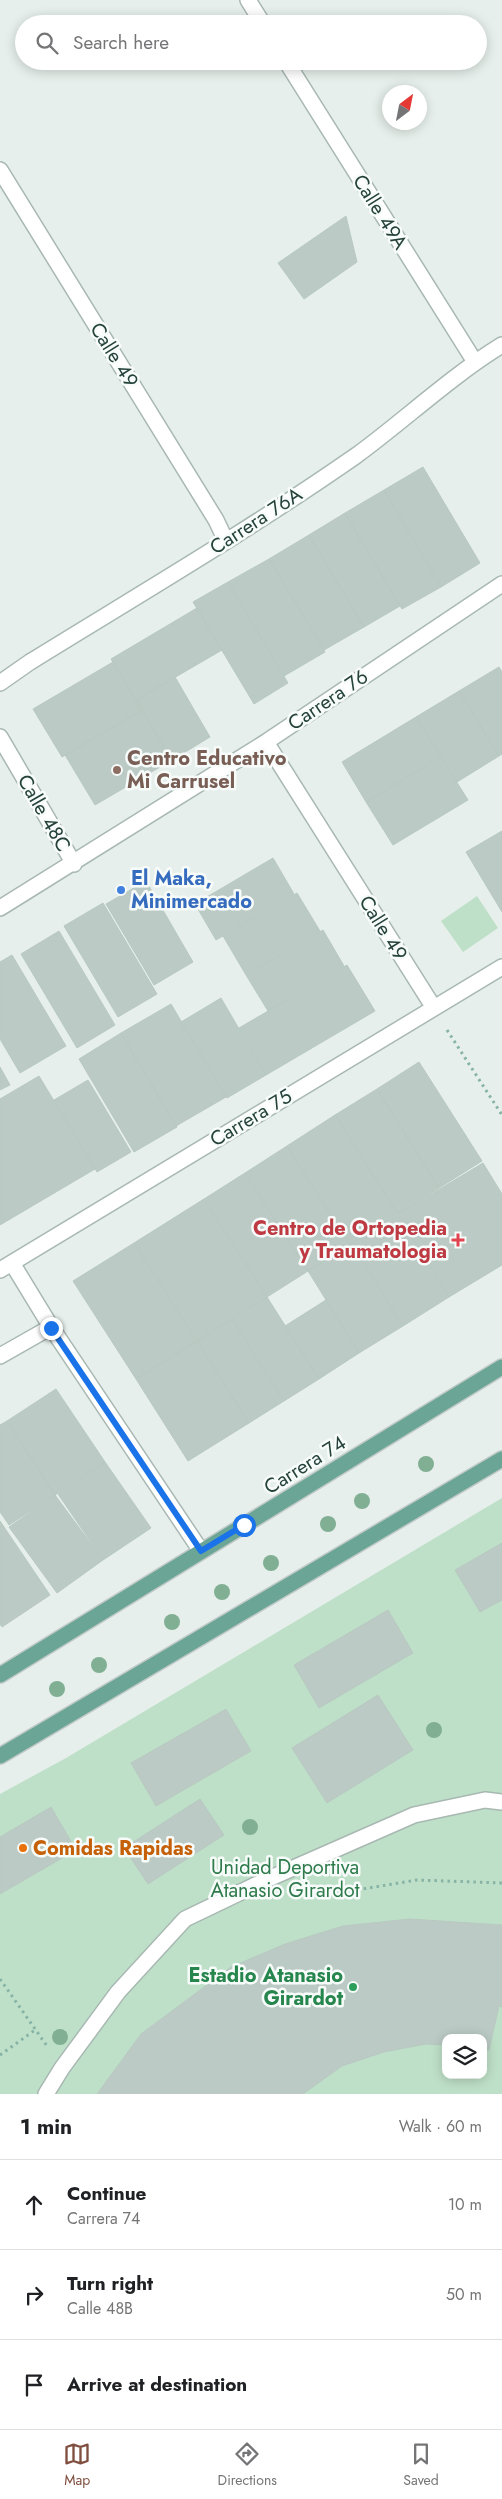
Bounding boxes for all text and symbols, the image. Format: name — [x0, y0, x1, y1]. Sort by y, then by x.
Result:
search box — [15, 15, 487, 70]
icon: search — [33, 29, 61, 57]
text: Search here — [73, 29, 169, 56]
north arrow — [382, 85, 427, 130]
street label: Calle 49A — [345, 169, 415, 256]
street label: Calle 49 — [83, 317, 145, 393]
street label: Carrera 76A — [204, 480, 308, 562]
street label: Carrera 76 — [282, 662, 374, 738]
place label: Centro Educativo Mi Carrusel — [127, 744, 287, 796]
marker: Centro Educativo Mi Carrusel — [111, 764, 123, 776]
street label: Calle 48C — [10, 769, 78, 857]
place label: El Maka, Minimercado — [131, 864, 252, 916]
marker: El Maka, Minimercado — [115, 884, 127, 896]
street label: Calle 49 — [352, 890, 414, 966]
street label: Carrera 75 — [204, 1082, 298, 1154]
place label: Centro de Ortopedia y Traumatologia — [253, 1214, 447, 1266]
marker: Centro de Ortopedia y Traumatologia — [451, 1233, 465, 1247]
route end — [40, 1317, 63, 1340]
street label: Carrera 74 — [258, 1428, 352, 1502]
route start — [233, 1514, 256, 1537]
place label: Comidas Rapidas — [33, 1834, 193, 1863]
marker: Comidas Rapidas — [17, 1842, 29, 1854]
park label: Unidad Deportiva Atanasio Girardot — [210, 1853, 360, 1905]
place label: Estadio Atanasio Girardot — [188, 1961, 344, 2013]
marker: Estadio Atanasio Girardot — [347, 1981, 359, 1993]
map controls — [442, 2034, 487, 2079]
button: layers — [442, 2034, 487, 2079]
text: 1 min — [20, 2112, 72, 2142]
text: Walk · 60 m — [399, 2115, 482, 2138]
text: Continue — [67, 2180, 146, 2207]
icon: ahead — [20, 2191, 48, 2219]
text: 10 m — [448, 2193, 482, 2216]
text: Carrera 74 — [67, 2207, 140, 2230]
text: Turn right — [67, 2270, 153, 2297]
icon: right — [20, 2281, 48, 2309]
text: 50 m — [446, 2283, 482, 2306]
text: Calle 48B — [67, 2297, 133, 2320]
icon: arrive — [20, 2371, 48, 2399]
text: Arrive at destination — [67, 2371, 247, 2398]
tab: Map — [63, 2440, 91, 2490]
tab: Directions — [218, 2440, 277, 2490]
tab: Saved — [403, 2440, 439, 2490]

